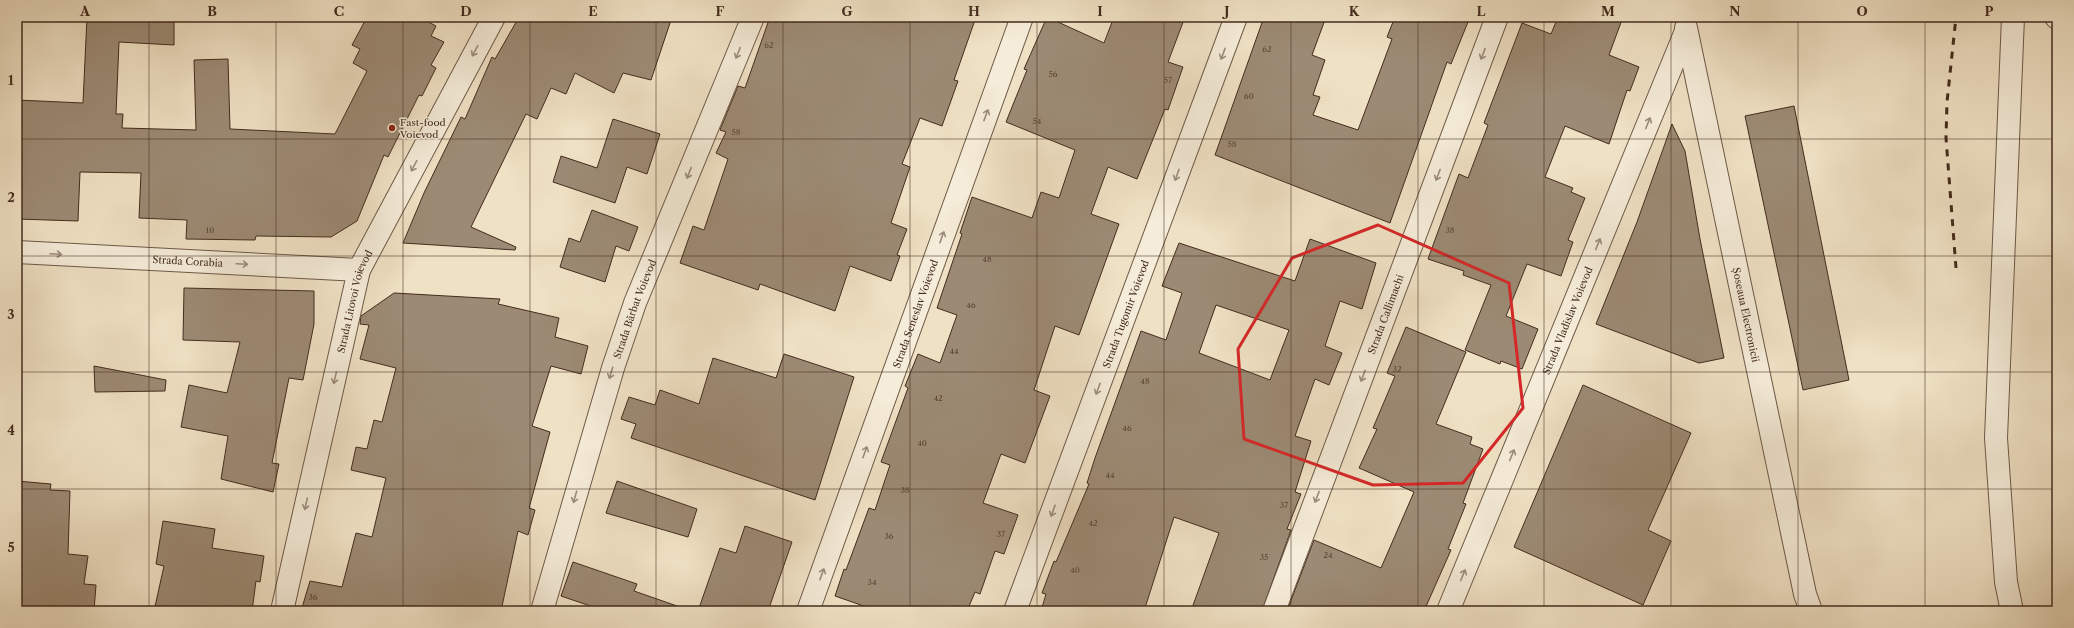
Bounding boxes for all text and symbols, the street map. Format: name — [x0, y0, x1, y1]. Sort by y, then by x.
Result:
text: A — [79, 3, 91, 19]
text: B — [207, 3, 217, 19]
text: C — [334, 3, 344, 19]
text: D — [460, 3, 472, 19]
text: E — [588, 3, 598, 19]
text: F — [716, 3, 725, 19]
text: G — [841, 3, 853, 19]
text: H — [968, 3, 980, 19]
text: I — [1097, 3, 1103, 19]
text: J — [1222, 3, 1230, 19]
text: K — [1349, 3, 1360, 19]
text: L — [1477, 3, 1486, 19]
text: M — [1601, 3, 1615, 19]
text: N — [1729, 3, 1741, 19]
text: O — [1856, 3, 1868, 19]
text: P — [1985, 3, 1994, 19]
house number: 62 — [764, 40, 774, 50]
house number: 62 — [1262, 44, 1272, 54]
one-way arrow — [471, 45, 479, 57]
one-way arrow — [734, 47, 741, 59]
one-way arrow — [1218, 47, 1226, 59]
one-way arrow — [1479, 47, 1487, 59]
house number: 56 — [1048, 69, 1058, 79]
text: 1 — [8, 72, 14, 88]
house number: 57 — [1164, 75, 1172, 85]
house number: 60 — [1244, 91, 1254, 101]
one-way arrow — [983, 109, 991, 121]
place label: Fast-food Voievod — [399, 116, 446, 141]
house number: 54 — [1033, 116, 1042, 126]
one-way arrow — [1644, 118, 1652, 130]
marker: Fast-food Voievod — [387, 123, 397, 133]
house number: 58 — [731, 127, 741, 137]
house number: 58 — [1227, 139, 1237, 149]
one-way arrow — [410, 160, 417, 172]
one-way arrow — [684, 167, 692, 179]
one-way arrow — [1173, 169, 1181, 181]
one-way arrow — [1433, 169, 1441, 181]
text: 2 — [7, 189, 15, 205]
house number: 10 — [206, 225, 214, 235]
house number: 38 — [1445, 225, 1455, 235]
one-way arrow — [939, 232, 947, 244]
one-way arrow — [1595, 238, 1603, 250]
street label: Strada Litovoi Voievod — [334, 248, 375, 354]
one-way arrow — [49, 250, 62, 257]
street label: Strada Corabia — [152, 253, 224, 269]
house number: 48 — [982, 254, 992, 264]
street label: Strada Bărbat Voievod — [610, 257, 659, 360]
street label: Strada Seneslav Voievod — [890, 258, 941, 370]
street label: Strada Tugomir Voievod — [1100, 258, 1152, 370]
one-way arrow — [235, 260, 248, 267]
street label: Strada Vladislav Voievod — [1539, 265, 1595, 376]
street label: Șoseaua Electronicii — [1730, 266, 1763, 363]
street label: Strada Callimachi — [1365, 273, 1406, 356]
house number: 46 — [966, 300, 976, 310]
text: 3 — [7, 306, 15, 322]
house number: 44 — [949, 346, 959, 356]
house number: 32 — [1392, 364, 1402, 374]
one-way arrow — [607, 366, 614, 379]
one-way arrow — [1358, 369, 1366, 381]
one-way arrow — [330, 371, 338, 384]
house number: 48 — [1140, 376, 1150, 386]
one-way arrow — [1093, 383, 1101, 395]
house number: 42 — [933, 393, 943, 403]
text: 4 — [7, 422, 15, 438]
house number: 46 — [1122, 423, 1132, 433]
house number: 40 — [917, 438, 927, 448]
one-way arrow — [862, 446, 870, 458]
one-way arrow — [1509, 449, 1516, 461]
house number: 44 — [1105, 470, 1115, 480]
house number: 38 — [900, 485, 910, 495]
one-way arrow — [571, 491, 578, 504]
one-way arrow — [1312, 491, 1320, 503]
one-way arrow — [302, 498, 310, 511]
house number: 37 — [1280, 500, 1288, 510]
one-way arrow — [1048, 504, 1056, 516]
house number: 42 — [1088, 518, 1098, 528]
house number: 37 — [997, 529, 1005, 539]
house number: 36 — [884, 531, 894, 541]
text: 5 — [7, 539, 15, 555]
house number: 24 — [1323, 550, 1333, 560]
house number: 35 — [1260, 552, 1268, 562]
house number: 40 — [1070, 565, 1080, 575]
one-way arrow — [818, 569, 826, 581]
one-way arrow — [1459, 569, 1467, 581]
house number: 34 — [867, 577, 877, 587]
house number: 36 — [308, 592, 318, 602]

